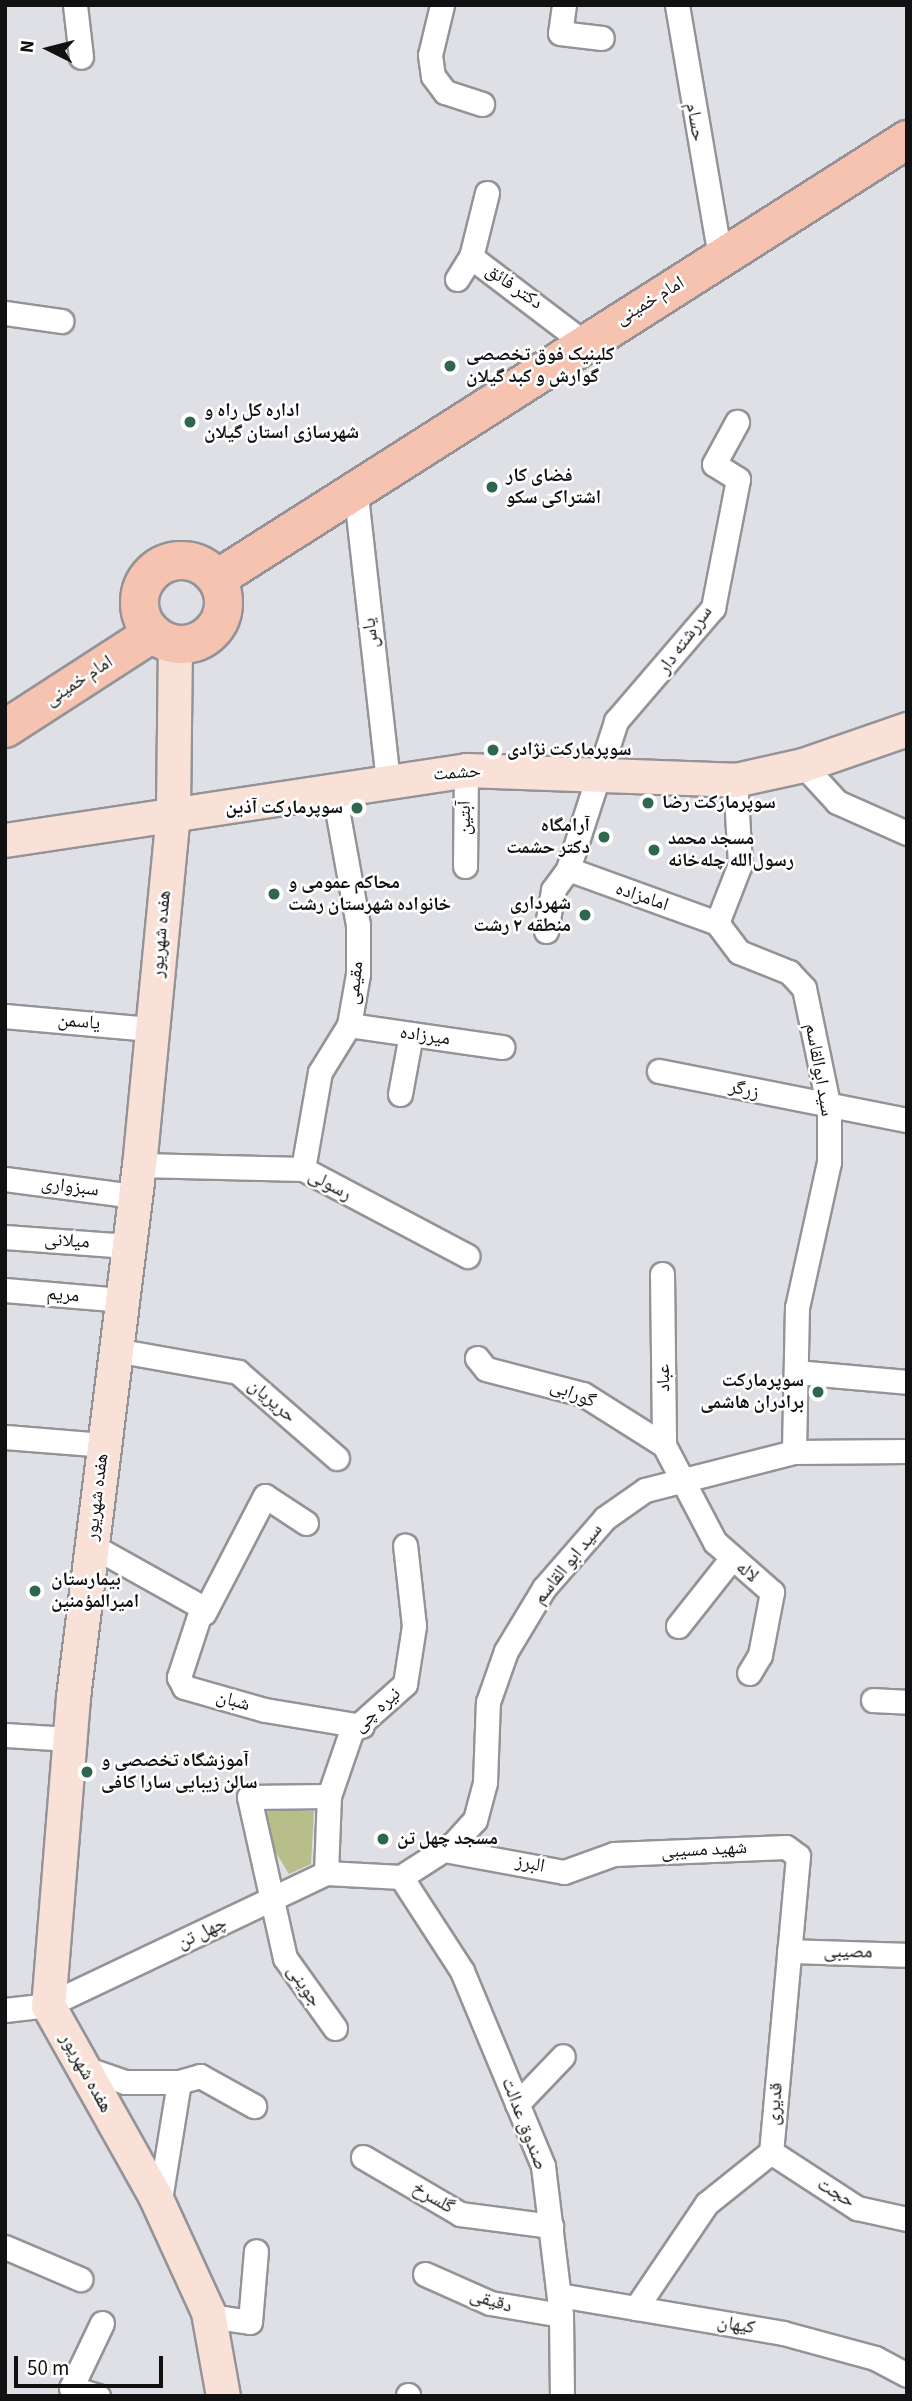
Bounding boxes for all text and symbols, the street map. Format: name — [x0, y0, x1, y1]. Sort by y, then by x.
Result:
north arrow — [14, 14, 84, 84]
text: N — [14, 39, 42, 54]
street label: حسام — [680, 101, 710, 143]
street label: دکتر فائق — [481, 259, 547, 315]
street label: امام خمینی — [611, 272, 689, 330]
place label: کلینیک فوق تخصصی گوارش و کبد گیلان — [466, 344, 615, 388]
marker: کلینیک فوق تخصصی گوارش و کبد گیلان — [440, 356, 460, 376]
place label: اداره کل راه و شهرسازی استان گیلان — [204, 400, 359, 444]
marker: اداره کل راه و شهرسازی استان گیلان — [182, 414, 198, 430]
place label: فضای کار اشتراکی سکو — [506, 465, 601, 509]
marker: فضای کار اشتراکی سکو — [484, 479, 500, 495]
street label: سررشته دار — [653, 601, 717, 679]
street label: یاس — [358, 616, 384, 650]
street label: امام خمینی — [41, 651, 117, 711]
place label: سوپرمارکت نژادی — [507, 739, 631, 761]
marker: سوپرمارکت نژادی — [485, 742, 501, 758]
street label: حشمت — [432, 760, 482, 786]
place label: سوپرمارکت رضا — [662, 792, 776, 814]
marker: سوپرمارکت رضا — [640, 795, 656, 811]
place label: سوپرمارکت آذین — [225, 797, 343, 819]
marker: سوپرمارکت آذین — [349, 800, 365, 816]
street label: آبتین — [454, 801, 476, 835]
place label: آرامگاه دکتر حشمت — [506, 815, 590, 859]
place label: مسجد محمد رسول‌‌الله چله‌خانه — [668, 828, 794, 872]
marker: آرامگاه دکتر حشمت — [596, 829, 612, 845]
marker: مسجد محمد رسول‌‌الله چله‌خانه — [646, 842, 662, 858]
place label: محاکم عمومی و خانواده شهرستان رشت — [288, 872, 451, 916]
street label: امامزاده — [613, 877, 671, 917]
marker: محاکم عمومی و خانواده شهرستان رشت — [266, 886, 282, 902]
street label: هفده شهریور — [146, 889, 176, 979]
place label: شهرداری منطقه ۲ رشت — [474, 893, 571, 937]
marker: شهرداری منطقه ۲ رشت — [577, 907, 593, 923]
street label: مقیمی — [341, 960, 369, 1006]
street label: یاسمن — [57, 1009, 101, 1035]
street label: میرزاده — [398, 1021, 452, 1051]
street label: سید ابوالقاسم — [800, 1022, 838, 1118]
street label: زرگر — [727, 1075, 761, 1105]
street label: رسولی — [304, 1164, 356, 1206]
street label: سبزواری — [40, 1172, 100, 1202]
street label: میلانی — [44, 1228, 90, 1254]
street label: مریم — [46, 1282, 80, 1308]
street label: عباد — [652, 1364, 676, 1392]
place label: سوپرمارکت برادران هاشمی — [700, 1370, 804, 1414]
street label: حریریان — [243, 1374, 301, 1428]
street label: گورابی — [547, 1375, 599, 1413]
marker: سوپرمارکت برادران هاشمی — [810, 1384, 826, 1400]
street label: هفده شهریور — [80, 1452, 114, 1542]
street label: سید ابو القاسم — [528, 1519, 608, 1609]
street label: لاله — [731, 1556, 763, 1588]
place label: بیمارستان امیرالمؤمنین — [51, 1569, 139, 1613]
marker: بیمارستان امیرالمؤمنین — [25, 1581, 45, 1601]
street label: نیره چی — [348, 1683, 406, 1737]
street label: شبان — [214, 1685, 252, 1717]
place label: آموزشگاه تخصصی و سالن زیبایی سارا کافی — [101, 1750, 257, 1794]
marker: آموزشگاه تخصصی و سالن زیبایی سارا کافی — [79, 1764, 95, 1780]
place label: مسجد چهل تن — [397, 1828, 498, 1850]
marker: مسجد چهل تن — [375, 1831, 391, 1847]
street label: شهید مسیبی — [660, 1836, 748, 1864]
street label: البرز — [514, 1850, 546, 1878]
street label: چهل تن — [174, 1912, 230, 1954]
street label: مصیبی — [823, 1940, 873, 1964]
street label: جوینی — [282, 1961, 326, 2011]
street label: هفده شهریور — [55, 2029, 117, 2117]
street label: صندوق عدالت — [496, 2075, 552, 2173]
street label: قدیری — [762, 2082, 788, 2126]
street label: حجت — [813, 2173, 859, 2213]
street label: گلسرخ — [408, 2177, 458, 2219]
street label: دقیقی — [467, 2284, 515, 2318]
street label: کیهان — [715, 2310, 757, 2340]
scale bar — [18, 2342, 166, 2386]
text: 50 m — [27, 2353, 69, 2383]

